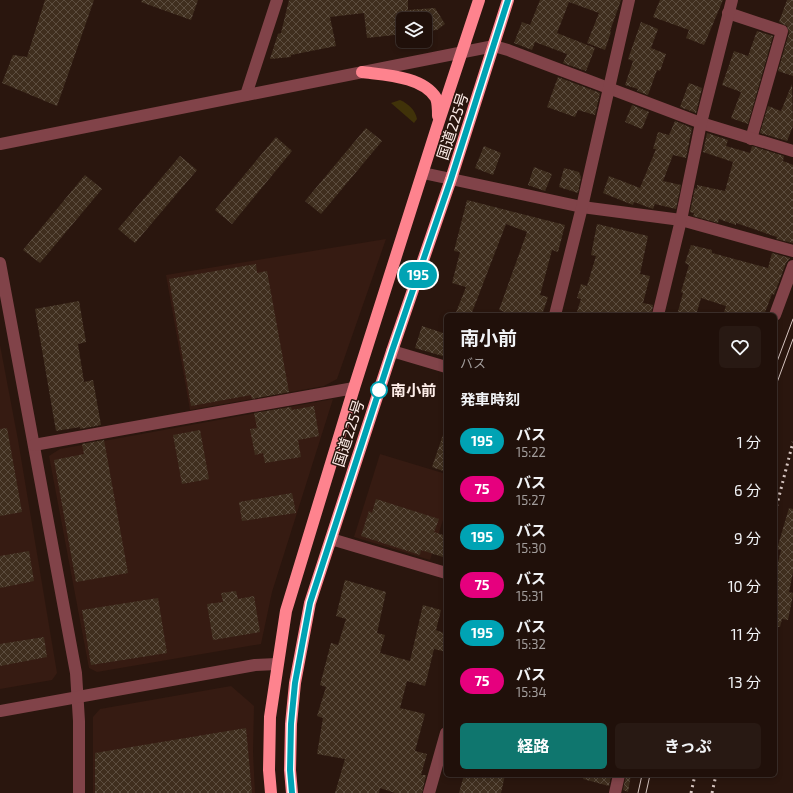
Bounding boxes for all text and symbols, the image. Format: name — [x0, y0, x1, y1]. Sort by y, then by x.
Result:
map controls — [396, 12, 432, 48]
button: layers — [396, 12, 432, 48]
street label: 国道225号 — [433, 90, 471, 162]
line badge: 195 — [395, 262, 441, 288]
text: 195 — [407, 266, 429, 283]
text: 南小前 — [460, 326, 517, 349]
button: heart — [719, 326, 761, 368]
text: バス — [460, 355, 486, 371]
marker: 南小前 — [370, 381, 388, 399]
place label: 南小前 — [391, 381, 436, 399]
text: 発車時刻 — [460, 390, 520, 408]
street label: 国道225号 — [329, 397, 367, 469]
text: バス — [516, 425, 546, 443]
text: 195 — [471, 432, 493, 449]
text: 1 分 — [737, 433, 761, 451]
text: 15:22 — [516, 444, 546, 460]
text: バス — [516, 473, 546, 491]
text: 75 — [474, 480, 490, 497]
text: 6 分 — [734, 481, 761, 499]
text: 15:27 — [516, 492, 545, 508]
text: バス — [516, 521, 546, 539]
text: 195 — [471, 528, 493, 545]
text: 9 分 — [734, 529, 761, 547]
text: 15:30 — [516, 540, 546, 556]
text: バス — [516, 569, 546, 587]
text: 75 — [474, 576, 490, 593]
text: 10 分 — [728, 577, 761, 595]
text: 15:31 — [516, 588, 544, 604]
text: バス — [516, 617, 546, 635]
text: 195 — [471, 624, 493, 641]
text: 11 分 — [731, 625, 761, 643]
text: 15:32 — [516, 636, 546, 652]
text: バス — [516, 665, 546, 683]
text: 75 — [474, 672, 490, 689]
text: 13 分 — [728, 673, 761, 691]
text: 15:34 — [516, 684, 546, 700]
button: 経路 — [460, 723, 607, 769]
button: きっぷ — [615, 723, 761, 769]

